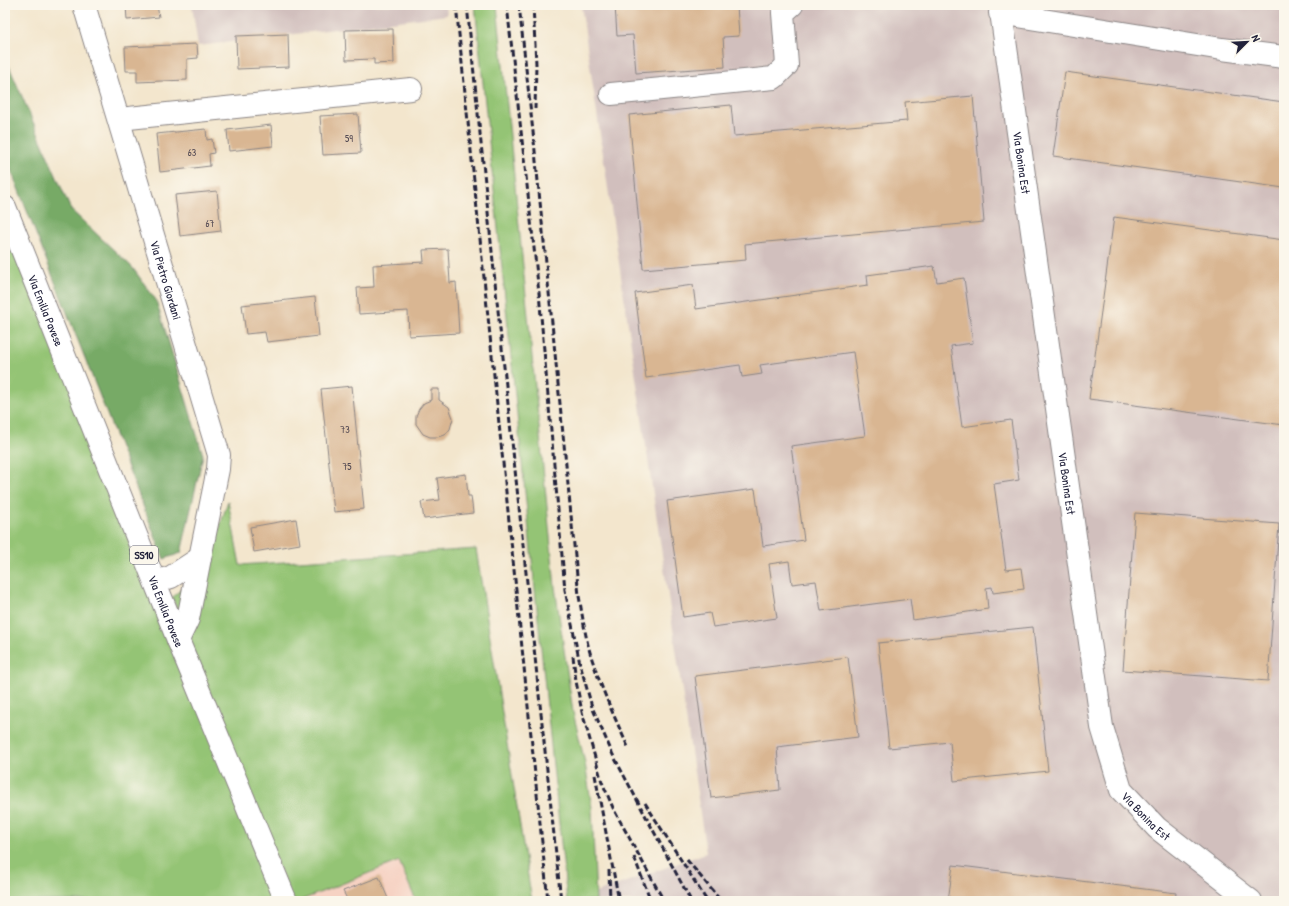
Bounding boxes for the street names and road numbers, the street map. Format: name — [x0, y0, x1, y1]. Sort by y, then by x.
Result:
street label: Via Bonina Est — [1009, 130, 1035, 196]
street label: Via Pietro Giordani — [147, 238, 186, 322]
street label: Via Emilia Pavese — [24, 272, 68, 349]
street label: Via Bonina Est — [1055, 451, 1081, 516]
road number: SS10 — [130, 546, 158, 564]
street label: Via Emilia Pavese — [144, 573, 189, 650]
street label: Via Bonina Est — [1118, 787, 1175, 845]

